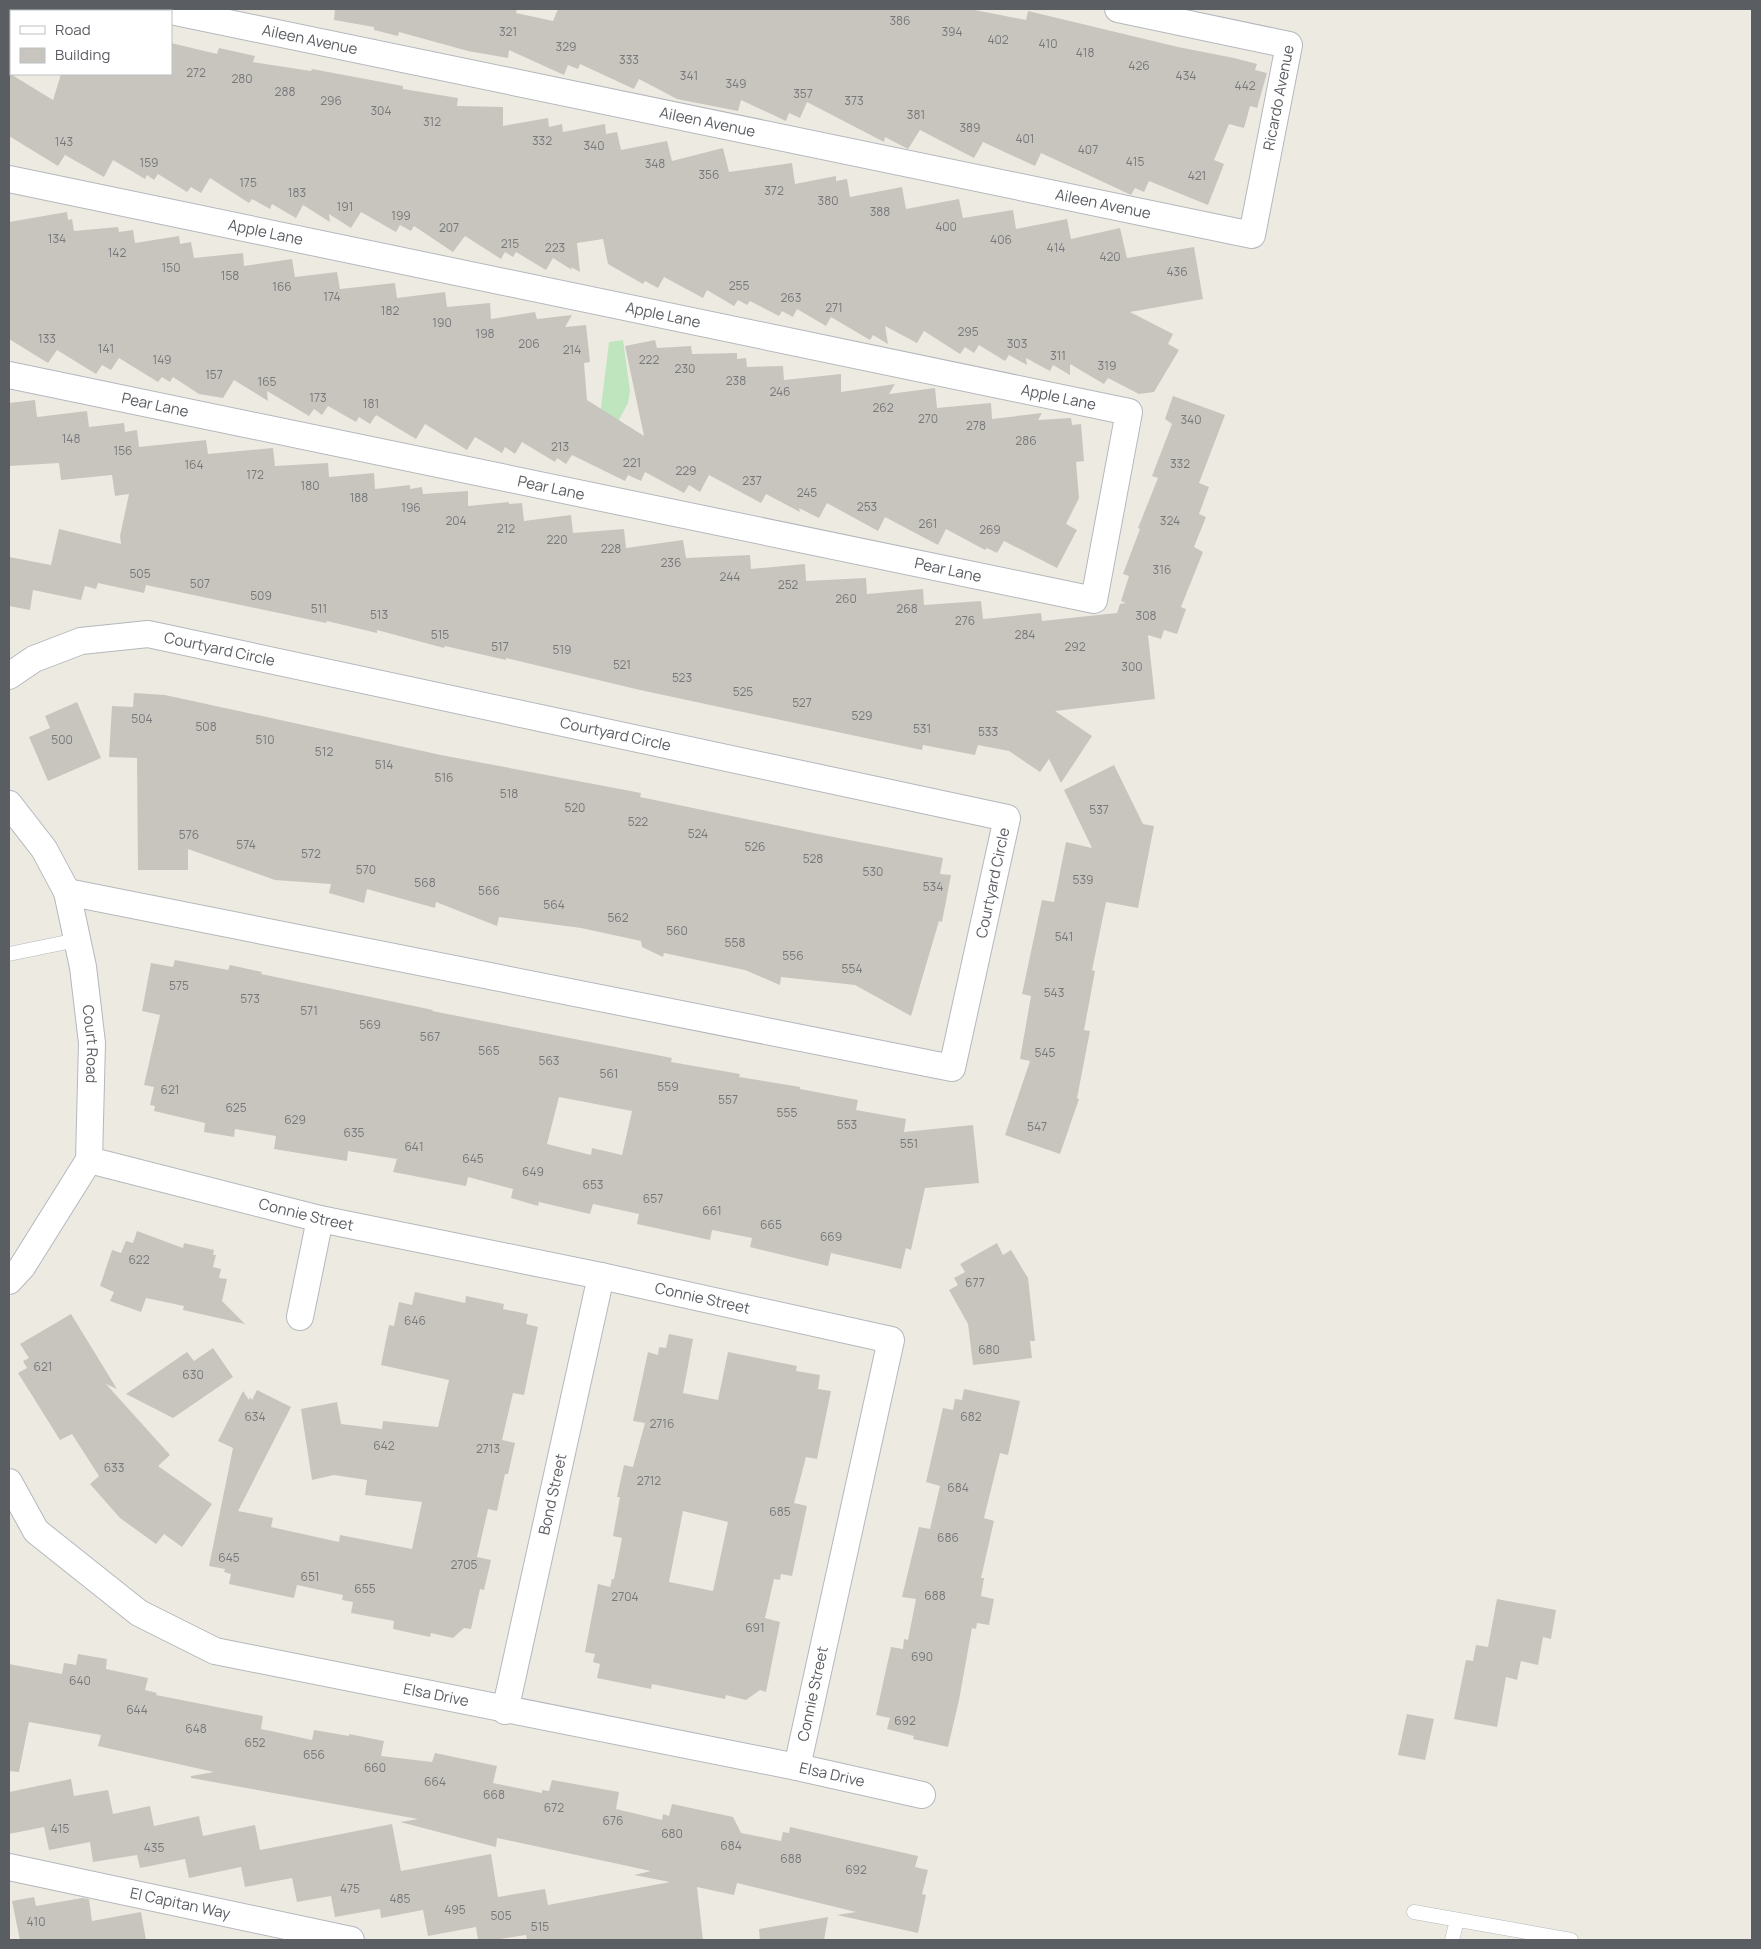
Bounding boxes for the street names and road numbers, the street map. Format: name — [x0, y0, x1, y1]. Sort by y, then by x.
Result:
street label: Aileen Avenue — [260, 19, 360, 60]
street label: Ricardo Avenue — [1258, 43, 1299, 152]
street label: Aileen Avenue — [658, 102, 757, 142]
street label: Aileen Avenue — [1053, 184, 1153, 224]
street label: Apple Lane — [226, 214, 305, 250]
street label: Apple Lane — [624, 297, 703, 333]
street label: Apple Lane — [1019, 379, 1098, 415]
street label: Pear Lane — [120, 387, 191, 422]
street label: Pear Lane — [516, 470, 587, 505]
street label: Pear Lane — [913, 552, 984, 587]
street label: Courtyard Circle — [162, 627, 277, 671]
street label: Courtyard Circle — [558, 712, 673, 756]
street label: Courtyard Circle — [971, 825, 1015, 940]
street label: Court Road — [78, 1004, 103, 1084]
street label: Connie Street — [257, 1193, 356, 1236]
street label: Connie Street — [653, 1277, 752, 1319]
street label: Bond Street — [533, 1451, 572, 1537]
street label: Connie Street — [792, 1644, 833, 1743]
street label: Elsa Drive — [402, 1678, 471, 1711]
street label: Elsa Drive — [798, 1757, 867, 1792]
street label: El Capitan Way — [128, 1882, 232, 1924]

